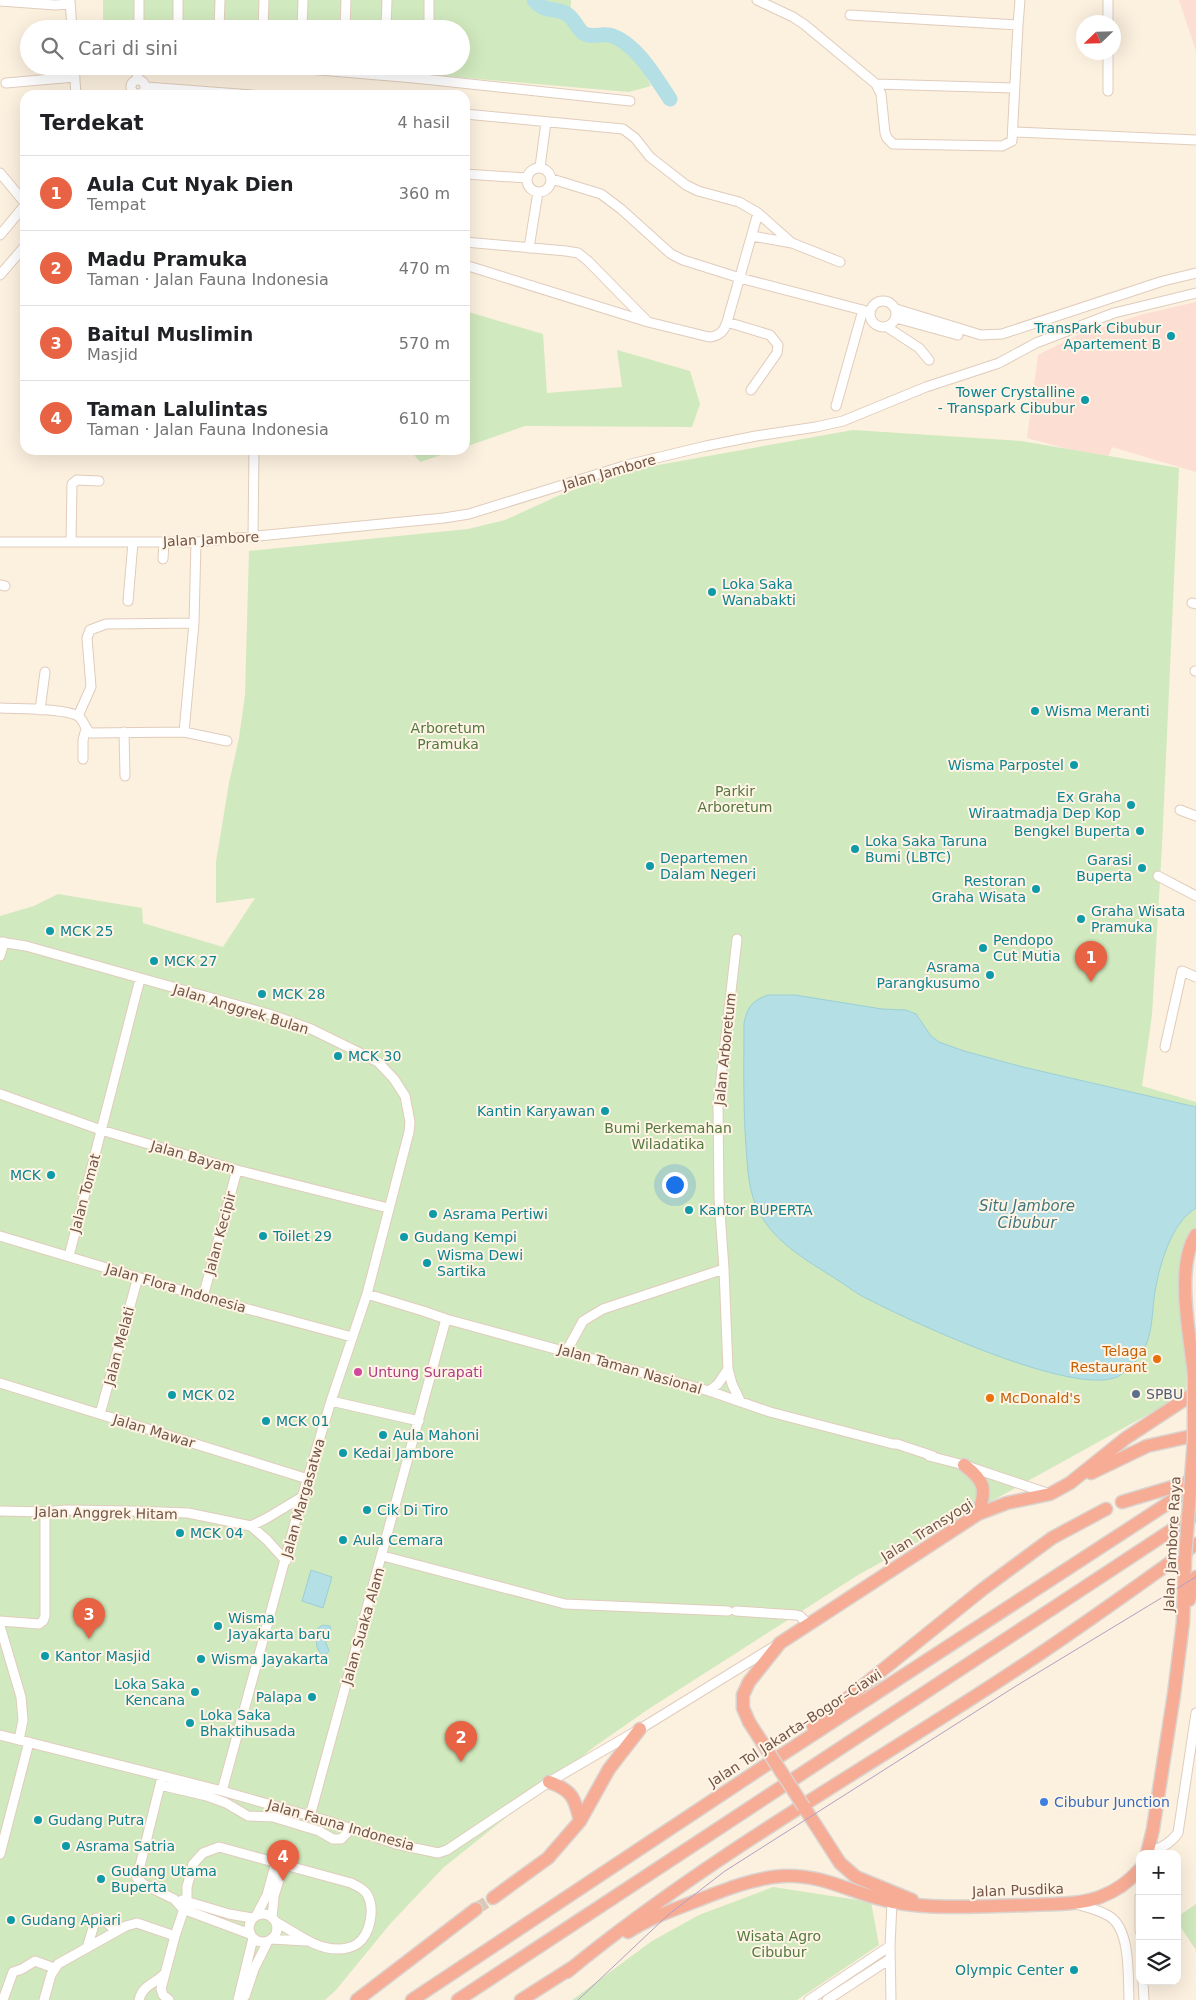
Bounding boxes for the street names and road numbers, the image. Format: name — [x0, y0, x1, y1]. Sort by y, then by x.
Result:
street label: Jalan Jambore — [560, 451, 658, 493]
street label: Jalan Jambore — [161, 528, 260, 550]
street label: Jalan Anggrek Bulan — [170, 980, 311, 1037]
street label: Jalan Arboretum — [711, 992, 739, 1107]
street label: Jalan Bayam — [148, 1137, 237, 1177]
street label: Jalan Tomat — [67, 1151, 103, 1235]
street label: Jalan Kecipir — [201, 1189, 239, 1277]
street label: Jalan Flora Indonesia — [103, 1260, 248, 1316]
street label: Jalan Melati — [101, 1305, 137, 1388]
street label: Jalan Taman Nasional — [555, 1340, 704, 1397]
street label: Jalan Mawar — [110, 1411, 197, 1451]
street label: Jalan Margasatwa — [278, 1436, 328, 1561]
street label: Jalan Jambore Raya — [1160, 1476, 1184, 1613]
street label: Jalan Transyogi — [877, 1495, 976, 1565]
street label: Jalan Anggrek Hitam — [33, 1504, 178, 1522]
street label: Jalan Suaka Alam — [338, 1565, 387, 1688]
street label: Jalan Tol Jakarta–Bogor–Ciawi — [704, 1666, 885, 1791]
street label: Jalan Fauna Indonesia — [265, 1796, 416, 1854]
street label: Jalan Pusdika — [971, 1880, 1064, 1900]

